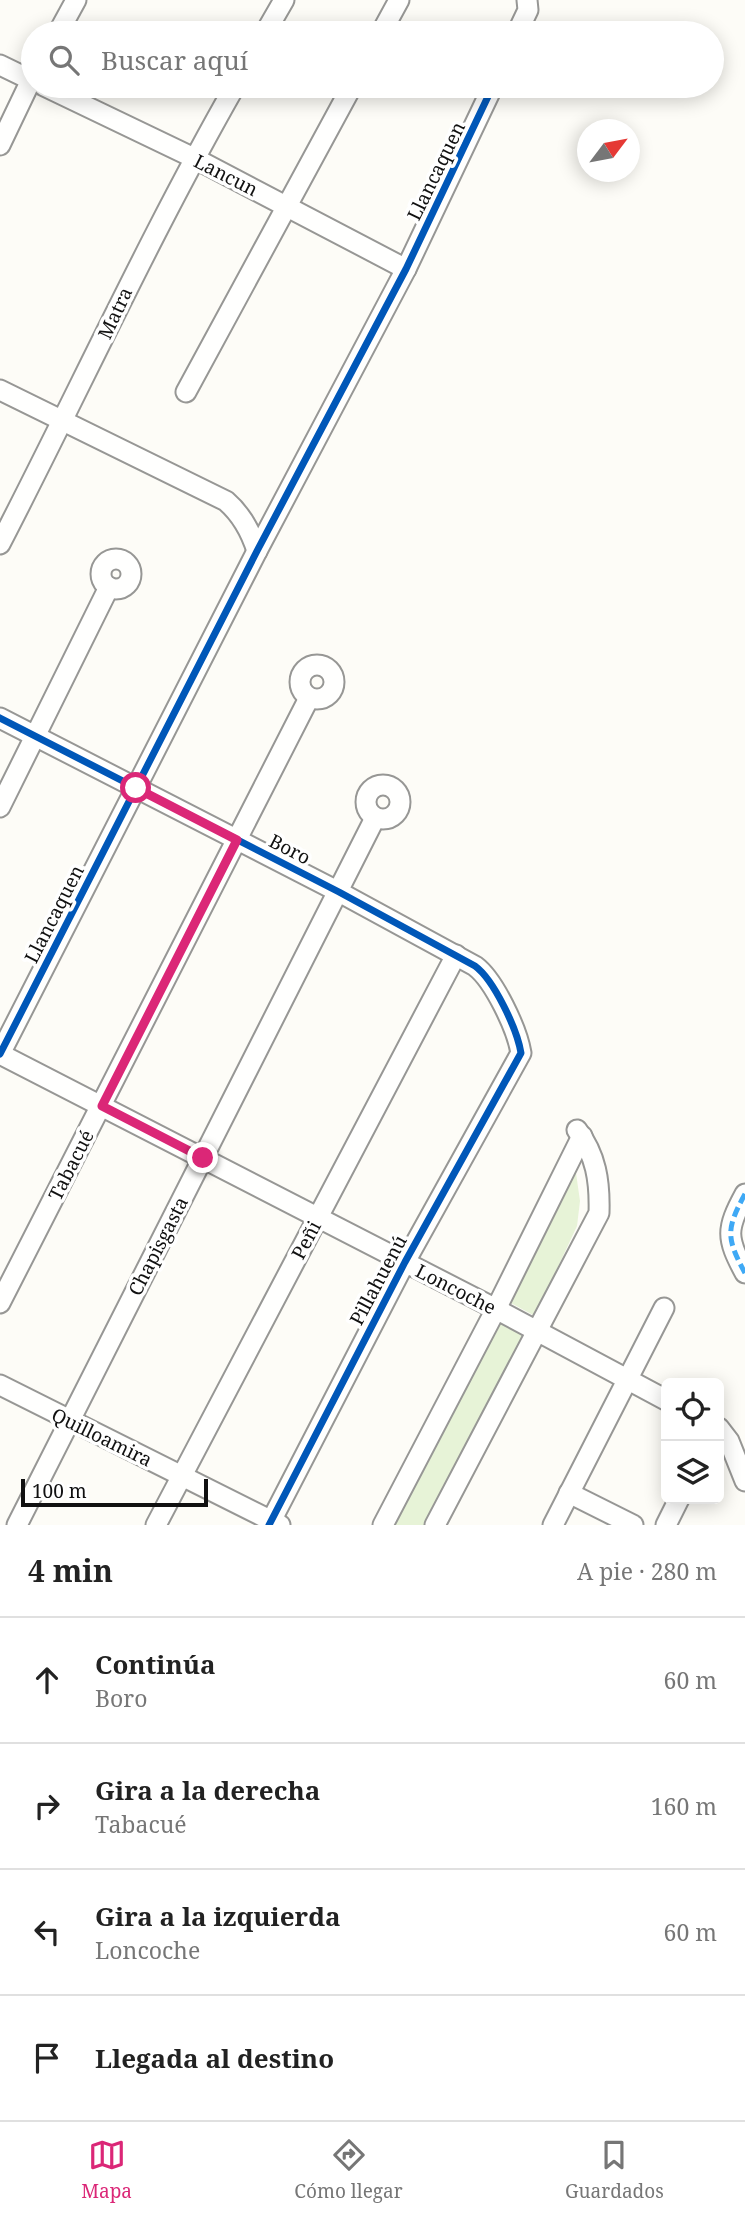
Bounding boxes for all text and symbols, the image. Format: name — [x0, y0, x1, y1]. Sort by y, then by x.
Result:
search box — [21, 21, 724, 98]
icon: search — [45, 41, 83, 79]
text: Buscar aquí — [101, 42, 248, 78]
street label: Llancaquen — [401, 117, 471, 225]
north arrow — [577, 119, 640, 182]
street label: Lancun — [190, 148, 262, 202]
street label: Matra — [92, 283, 138, 343]
route start — [120, 772, 151, 803]
street label: Boro — [265, 828, 315, 870]
street label: Llancaquen — [18, 860, 90, 968]
street label: Tabacué — [42, 1125, 100, 1205]
route end — [187, 1142, 218, 1173]
street label: Chapisgasta — [122, 1192, 194, 1300]
street label: Peñi — [285, 1216, 327, 1264]
street label: Pillahuenú — [343, 1230, 413, 1330]
street label: Loncoche — [411, 1258, 501, 1320]
map controls — [661, 1378, 724, 1504]
button: locate — [661, 1378, 724, 1441]
street label: Quilloamira — [47, 1401, 157, 1473]
button: layers — [661, 1441, 724, 1504]
scale bar — [21, 1476, 208, 1508]
text: 100 m — [32, 1478, 87, 1504]
text: 4 min — [28, 1550, 113, 1591]
text: A pie · 280 m — [577, 1555, 717, 1587]
text: Continúa — [95, 1646, 216, 1682]
icon: ahead — [28, 1661, 66, 1699]
text: 60 m — [664, 1664, 717, 1696]
text: Boro — [95, 1682, 147, 1714]
text: Gira a la derecha — [95, 1772, 320, 1808]
icon: right — [28, 1787, 66, 1825]
text: 160 m — [651, 1790, 717, 1822]
text: Tabacué — [95, 1808, 187, 1840]
text: Gira a la izquierda — [95, 1898, 341, 1934]
icon: left — [28, 1913, 66, 1951]
text: 60 m — [664, 1916, 717, 1948]
text: Loncoche — [95, 1934, 200, 1966]
icon: arrive — [28, 2039, 66, 2077]
text: Llegada al destino — [95, 2040, 334, 2076]
tab: Mapa — [81, 2136, 132, 2204]
tab: Cómo llegar — [294, 2136, 403, 2204]
tab: Guardados — [565, 2136, 664, 2204]

